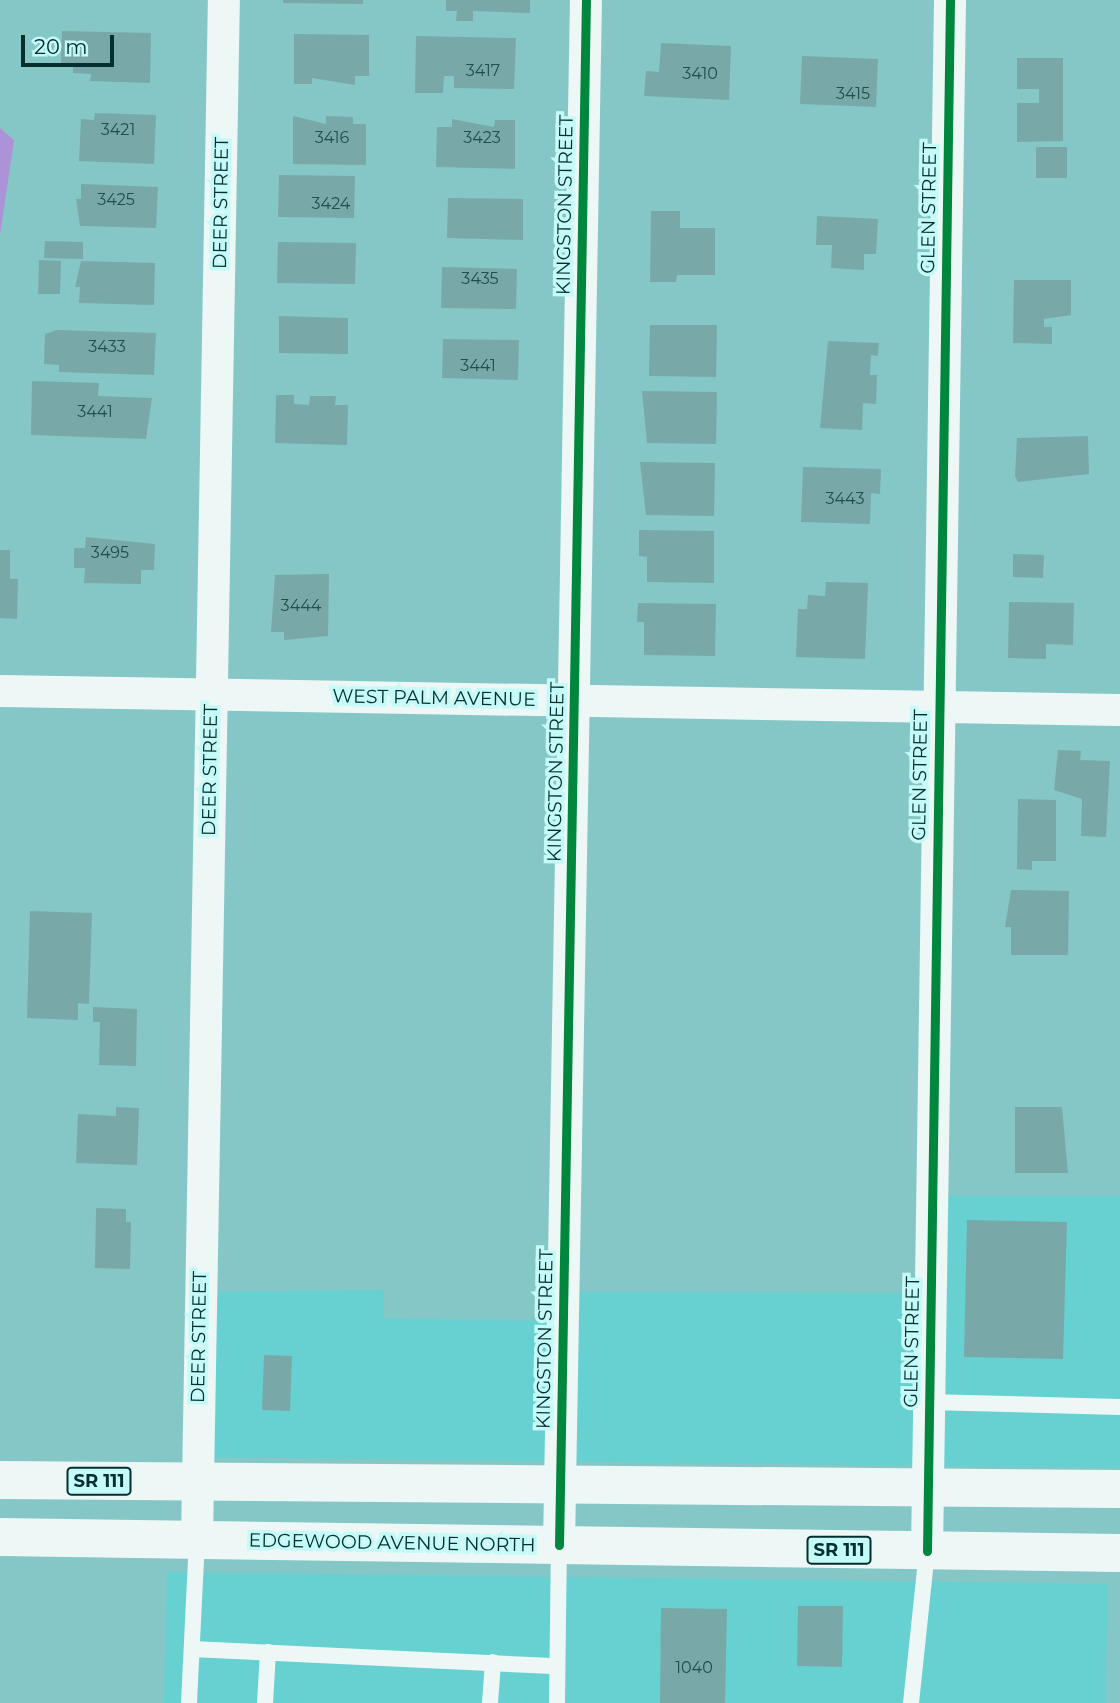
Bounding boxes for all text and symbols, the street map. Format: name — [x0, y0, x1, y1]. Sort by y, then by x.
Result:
scale bar — [24, 21, 117, 65]
text: 20 m — [34, 34, 88, 59]
house number: 3417 — [466, 61, 500, 81]
house number: 3410 — [682, 64, 718, 84]
house number: 3415 — [836, 84, 870, 104]
street label: KINGSTON STREET — [552, 115, 578, 295]
house number: 3421 — [101, 120, 135, 140]
house number: 3416 — [315, 128, 349, 148]
house number: 3423 — [463, 128, 501, 148]
street label: DEER STREET — [208, 137, 234, 269]
street label: GLEN STREET — [916, 142, 942, 274]
house number: 3425 — [97, 190, 135, 210]
house number: 3424 — [312, 194, 350, 214]
house number: 3435 — [461, 269, 499, 289]
house number: 3433 — [88, 337, 126, 357]
house number: 3441 — [460, 356, 496, 376]
house number: 3441 — [77, 402, 113, 422]
house number: 3443 — [826, 489, 864, 509]
house number: 3495 — [91, 543, 129, 563]
house number: 3444 — [281, 596, 321, 616]
street label: KINGSTON STREET — [543, 682, 569, 862]
street label: WEST PALM AVENUE — [332, 685, 536, 711]
street label: DEER STREET — [197, 704, 223, 836]
street label: GLEN STREET — [907, 709, 933, 841]
street label: KINGSTON STREET — [532, 1249, 558, 1429]
street label: DEER STREET — [186, 1271, 212, 1403]
street label: GLEN STREET — [899, 1276, 925, 1408]
road number: SR 111 — [66, 1466, 132, 1496]
street label: EDGEWOOD AVENUE NORTH — [248, 1529, 536, 1557]
road number: SR 111 — [806, 1535, 872, 1564]
house number: 1040 — [675, 1658, 713, 1678]

